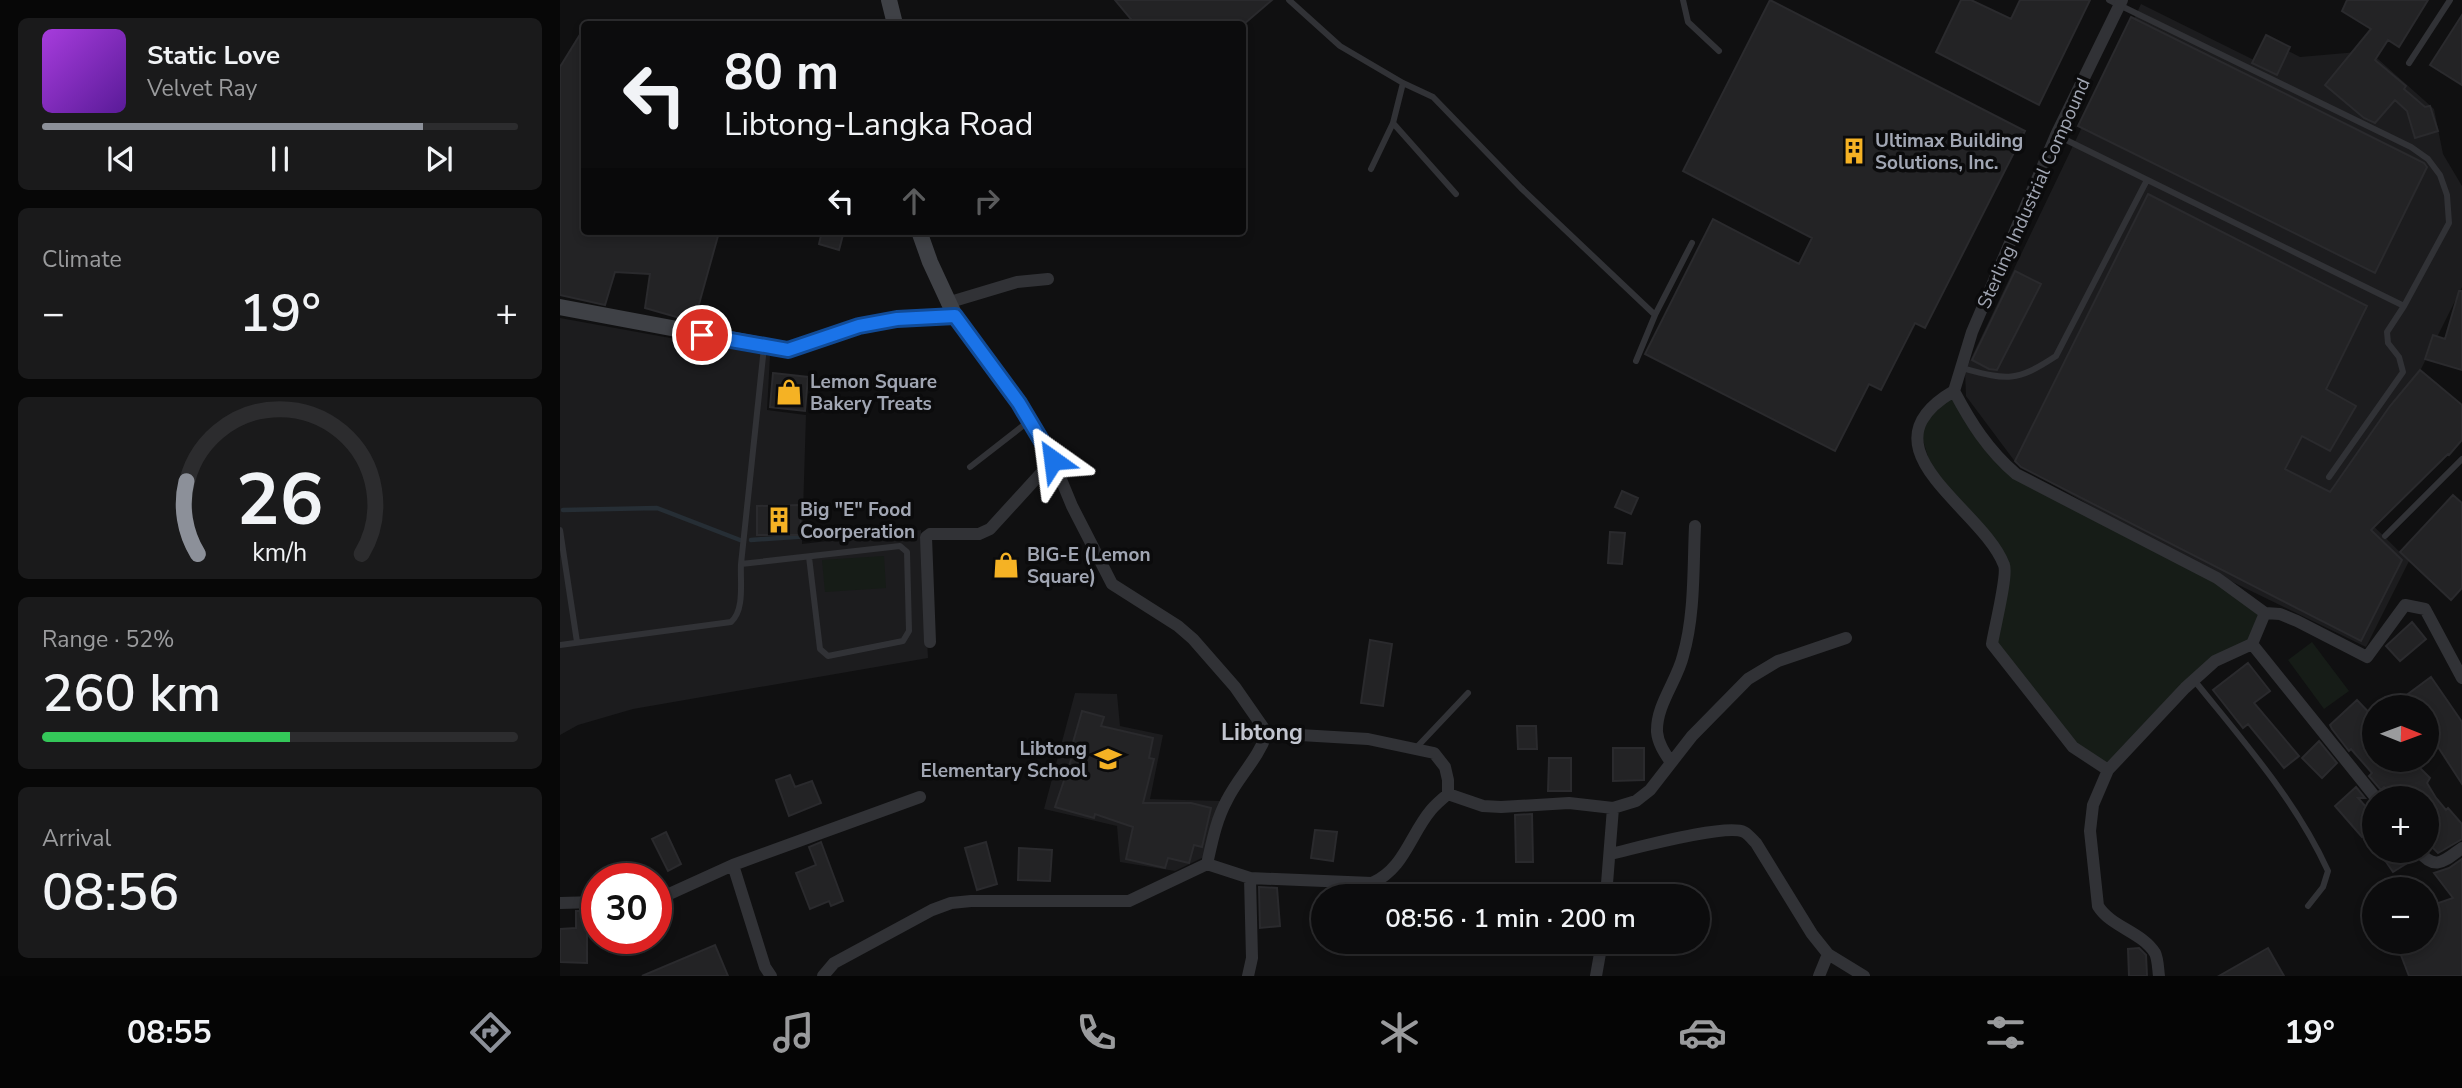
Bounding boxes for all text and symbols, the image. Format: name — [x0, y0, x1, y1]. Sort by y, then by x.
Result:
text: Static Love — [147, 38, 280, 73]
text: 80 m — [724, 39, 839, 106]
icon: left — [609, 49, 700, 140]
text: Velvet Ray — [147, 73, 257, 104]
street label: Sterling Industrial Compound — [1971, 74, 2097, 313]
text: Libtong-Langka Road — [724, 103, 1033, 146]
place label: Ultimax Building Solutions, Inc. — [1875, 128, 2023, 176]
building icon: Ultimax Building Solutions, Inc. — [1839, 136, 1869, 166]
icon: previous — [102, 140, 140, 178]
icon: pause — [261, 140, 299, 178]
icon: next — [420, 140, 458, 178]
icon: left — [822, 182, 860, 220]
icon: ahead — [895, 182, 933, 220]
icon: right — [968, 182, 1006, 220]
text: Climate — [42, 244, 122, 275]
text: 19° — [239, 278, 321, 349]
text: − — [42, 288, 65, 339]
text: + — [495, 288, 518, 339]
pin — [672, 305, 732, 365]
icon: arrive — [683, 316, 721, 354]
place label: Lemon Square Bakery Treats — [810, 369, 937, 417]
shop icon: Lemon Square Bakery Treats — [774, 377, 804, 407]
position arrow — [1016, 423, 1090, 497]
text: 26 — [236, 450, 324, 550]
place label: Big "E" Food Coorperation — [800, 497, 915, 545]
building icon: Big "E" Food Coorperation — [764, 505, 794, 535]
text: km/h — [252, 536, 308, 570]
place label: BIG-E (Lemon Square) — [1027, 542, 1151, 590]
shop icon: BIG-E (Lemon Square) — [991, 550, 1021, 580]
text: Range · 52% — [42, 624, 174, 655]
text: 260 km — [42, 658, 221, 729]
north arrow — [2362, 695, 2440, 772]
map controls — [2362, 695, 2439, 954]
district label: Libtong — [1221, 717, 1303, 748]
place label: Libtong Elementary School — [920, 736, 1087, 784]
school or university icon: Libtong Elementary School — [1093, 744, 1123, 774]
button: + — [2362, 786, 2439, 863]
text: Arrival — [42, 823, 111, 854]
text: 08:56 — [42, 857, 179, 928]
speed limit sign: 30 — [581, 863, 672, 954]
button: − — [2362, 877, 2439, 954]
text: 08:56 · 1 min · 200 m — [1385, 901, 1636, 936]
icon: directions — [466, 1008, 515, 1057]
icon: music — [769, 1008, 818, 1057]
icon: phone — [1072, 1008, 1121, 1057]
icon: climate — [1375, 1008, 1424, 1057]
icon: car — [1678, 1008, 1727, 1057]
icon: filters — [1981, 1008, 2030, 1057]
text: 08:55 — [127, 1011, 212, 1054]
text: 19° — [2284, 1011, 2335, 1054]

